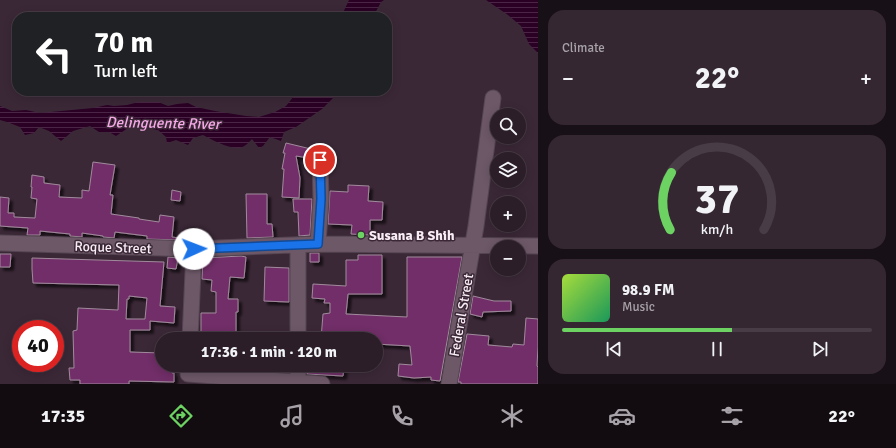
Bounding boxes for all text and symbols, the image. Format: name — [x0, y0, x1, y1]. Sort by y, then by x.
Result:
text: 70 m — [94, 26, 153, 60]
icon: left — [28, 28, 80, 80]
text: Climate — [562, 40, 605, 56]
text: Turn left — [94, 60, 157, 82]
text: 22° — [695, 60, 739, 97]
text: − — [562, 65, 574, 92]
text: + — [860, 65, 872, 92]
map controls — [490, 108, 526, 276]
button: search — [490, 108, 526, 144]
water label: Delinguente River — [106, 113, 223, 133]
pin — [303, 143, 337, 177]
icon: arrive — [309, 149, 331, 171]
button: layers — [490, 152, 526, 188]
text: 37 — [695, 174, 739, 225]
button: + — [490, 196, 526, 232]
text: km/h — [701, 221, 733, 238]
place label: Susana B Shih — [369, 227, 455, 244]
position arrow — [173, 228, 215, 270]
marker: Susana B Shih — [356, 230, 366, 240]
street label: Roque Street — [74, 238, 152, 257]
button: − — [490, 240, 526, 276]
street label: Federal Street — [446, 272, 477, 358]
text: 98.9 FM — [622, 281, 674, 299]
text: Music — [622, 299, 655, 315]
speed limit sign: 40 — [12, 320, 64, 372]
icon: previous — [603, 338, 625, 360]
icon: pause — [706, 338, 728, 360]
icon: next — [809, 338, 831, 360]
text: 17:36 · 1 min · 120 m — [201, 343, 337, 361]
icon: directions — [167, 402, 195, 430]
icon: music — [278, 402, 306, 430]
icon: phone — [388, 402, 416, 430]
icon: climate — [498, 402, 526, 430]
icon: car — [608, 402, 636, 430]
icon: filters — [718, 402, 746, 430]
text: 17:35 — [41, 405, 85, 427]
text: 22° — [828, 405, 855, 427]

